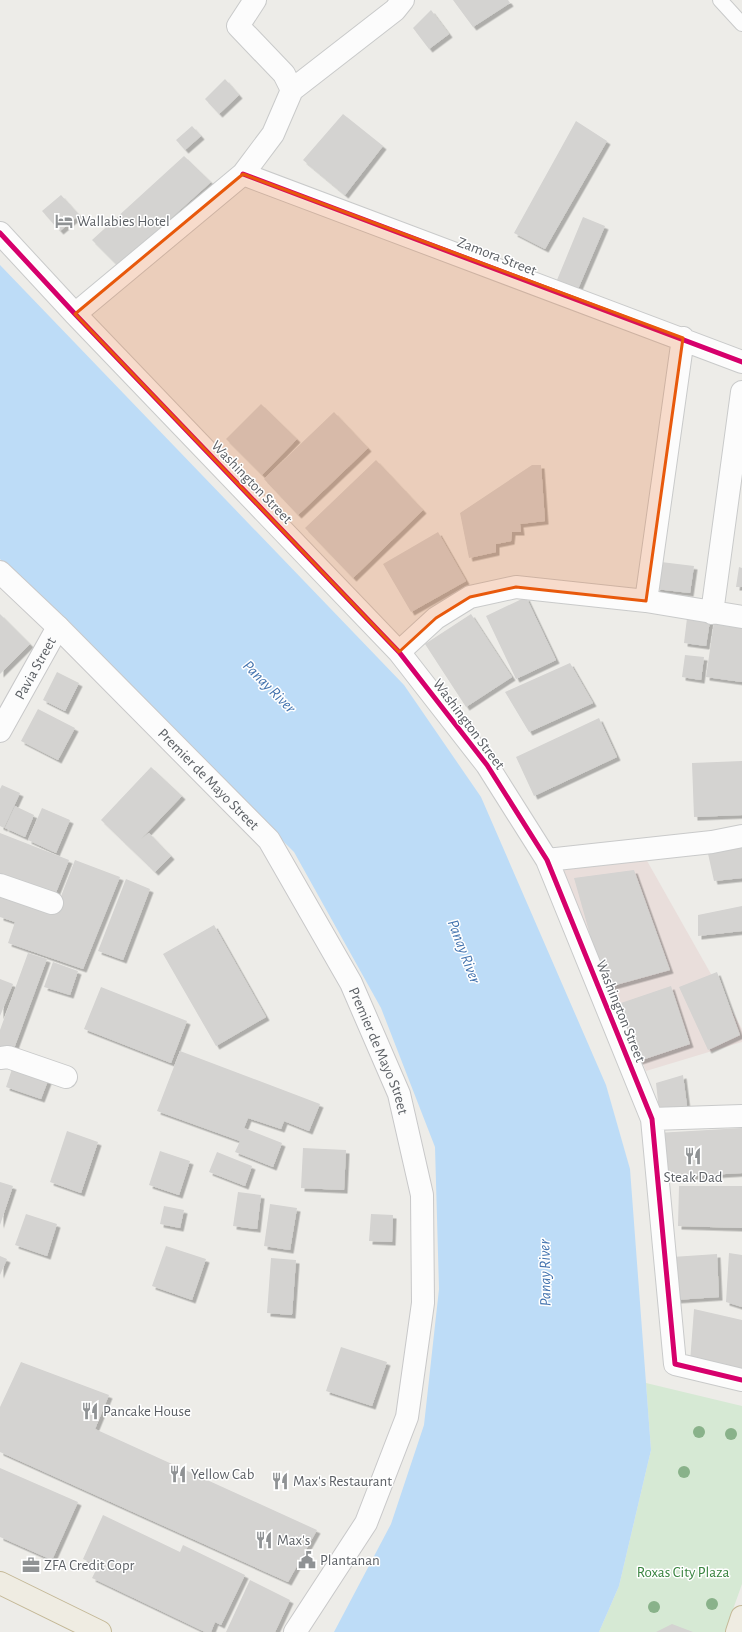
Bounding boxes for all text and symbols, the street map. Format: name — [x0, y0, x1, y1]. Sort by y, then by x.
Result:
hotel icon: Wallabies Hotel — [54, 211, 74, 231]
place label: Wallabies Hotel — [77, 214, 170, 229]
street label: Zamora Street — [455, 235, 539, 278]
street label: Washington Street — [208, 438, 295, 527]
street label: Pavia Street — [12, 634, 59, 702]
water label: Panay River — [240, 657, 299, 717]
street label: Washington Street — [430, 676, 507, 772]
street label: Premier de Mayo Street — [155, 726, 262, 833]
water label: Panay River — [445, 917, 484, 986]
street label: Washington Street — [593, 958, 648, 1065]
street label: Premier de Mayo Street — [346, 985, 410, 1116]
restaurant icon: Steak Dad — [683, 1146, 703, 1166]
place label: Steak Dad — [663, 1170, 723, 1185]
water label: Panay River — [536, 1239, 554, 1307]
restaurant icon: Pancake House — [80, 1401, 100, 1421]
place label: Pancake House — [103, 1404, 191, 1419]
restaurant icon: Yellow Cab — [168, 1464, 188, 1484]
place label: Yellow Cab — [191, 1467, 255, 1482]
restaurant icon: Max's Restaurant — [270, 1471, 290, 1491]
place label: Max's Restaurant — [293, 1474, 392, 1489]
restaurant icon: Max's — [254, 1530, 274, 1550]
place label: Max's — [277, 1533, 310, 1548]
public building icon: Plantanan — [297, 1550, 317, 1570]
place label: Plantanan — [320, 1553, 380, 1568]
office icon: ZFA Credit Copr — [21, 1555, 41, 1575]
place label: ZFA Credit Copr — [44, 1558, 134, 1573]
park label: Roxas City Plaza — [637, 1565, 729, 1580]

